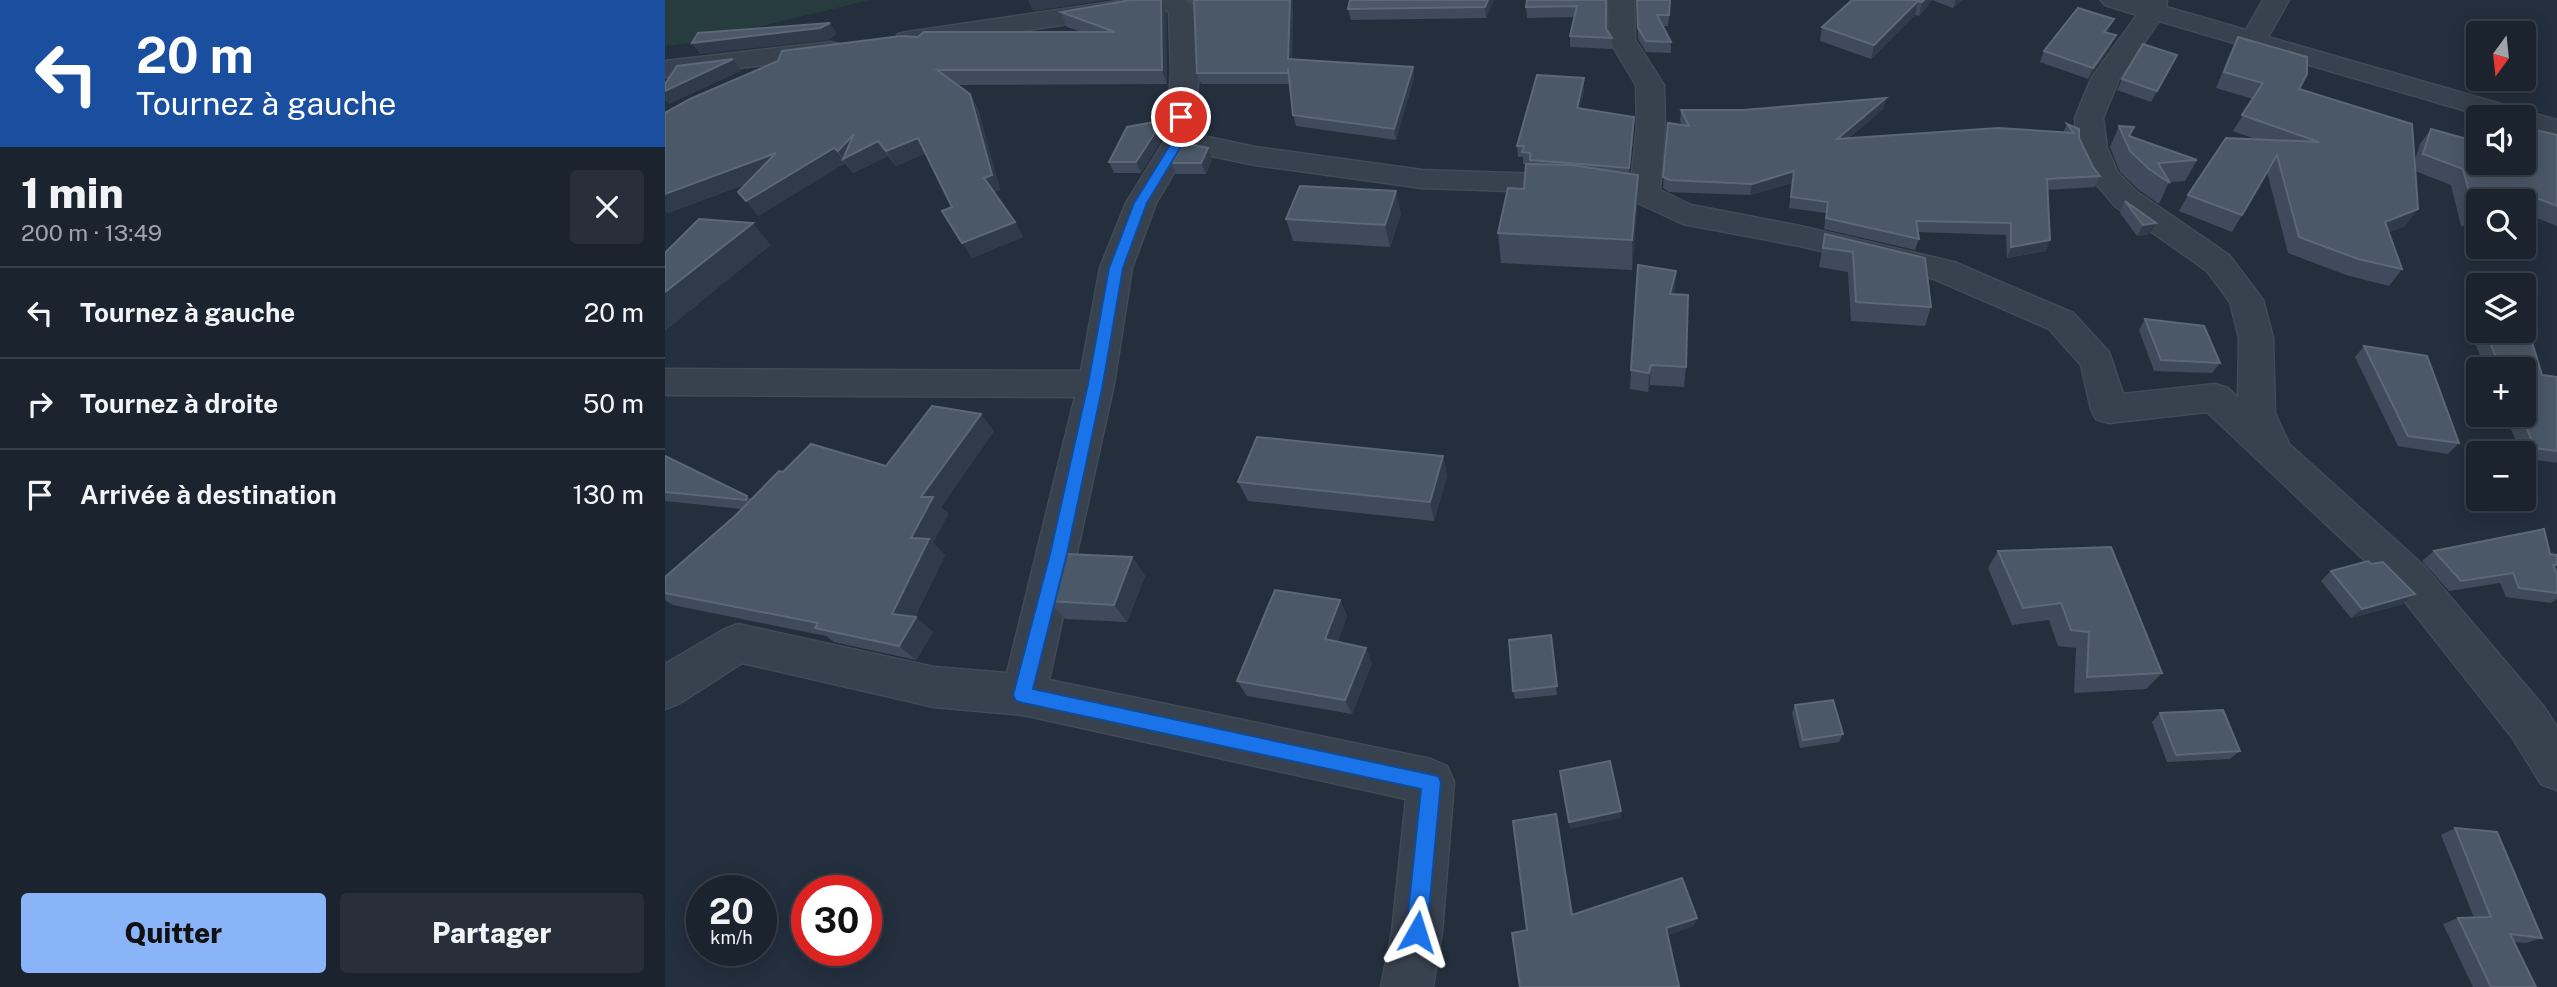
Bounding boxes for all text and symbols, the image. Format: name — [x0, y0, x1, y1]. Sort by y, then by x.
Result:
north arrow — [2466, 21, 2536, 91]
map controls — [2466, 21, 2536, 511]
text: 20 m — [136, 26, 254, 84]
icon: left — [21, 28, 112, 119]
text: Tournez à gauche — [136, 85, 396, 122]
pin — [1151, 87, 1211, 147]
icon: arrive — [1162, 98, 1200, 136]
button: sound — [2466, 105, 2536, 175]
text: 1 min — [21, 168, 124, 217]
button: close — [570, 170, 644, 244]
button: search — [2466, 189, 2536, 259]
text: 200 m · 13:49 — [21, 219, 162, 246]
button: layers — [2466, 273, 2536, 343]
icon: left — [21, 294, 59, 332]
text: Tournez à gauche — [80, 297, 295, 328]
text: 20 m — [584, 297, 644, 328]
button: + — [2466, 357, 2536, 427]
icon: right — [21, 385, 59, 423]
text: Tournez à droite — [80, 388, 278, 419]
text: 50 m — [583, 388, 644, 419]
button: − — [2466, 441, 2536, 511]
icon: arrive — [21, 476, 59, 514]
text: Arrivée à destination — [80, 479, 337, 510]
text: 130 m — [572, 479, 644, 510]
speed limit sign: 30 — [791, 875, 882, 966]
text: 20 — [709, 891, 754, 932]
button: Quitter — [21, 893, 326, 973]
button: Partager — [340, 893, 644, 973]
position arrow — [1380, 895, 1454, 969]
text: km/h — [710, 927, 753, 948]

